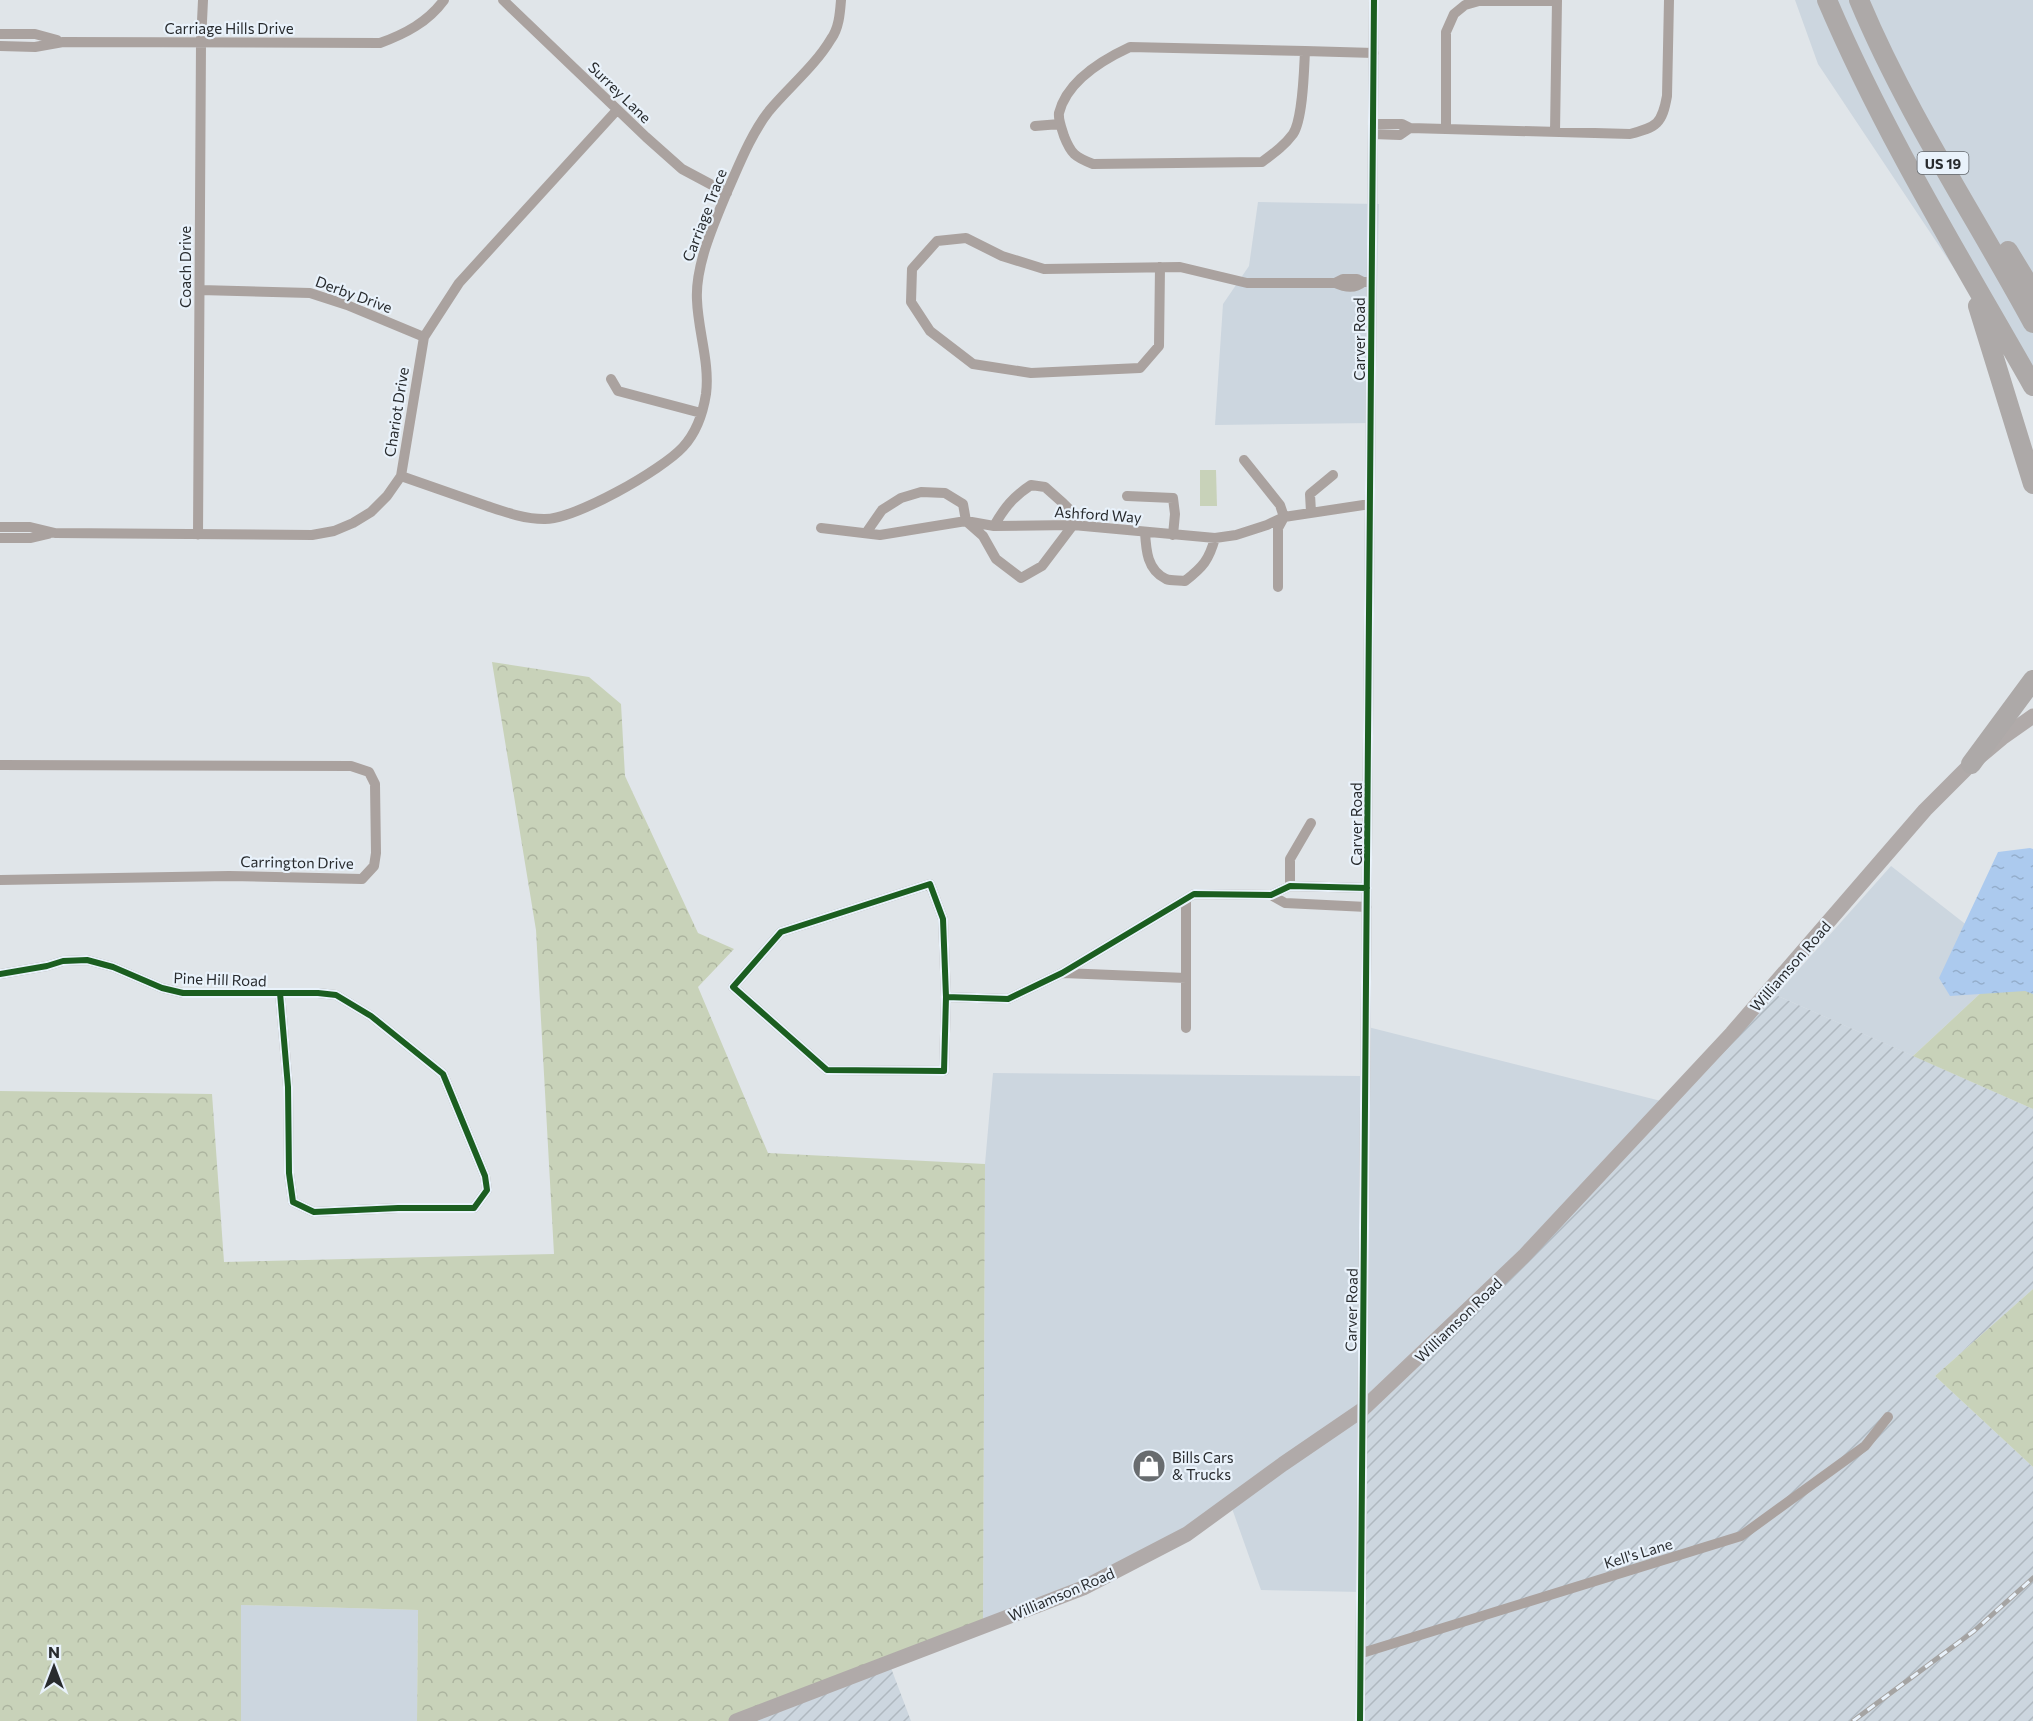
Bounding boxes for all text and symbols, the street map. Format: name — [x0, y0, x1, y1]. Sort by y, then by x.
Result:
street label: Carriage Hills Drive — [164, 19, 294, 37]
street label: Surrey Lane — [585, 58, 655, 126]
road number: US 19 — [1918, 152, 1968, 174]
street label: Carriage Trace — [678, 166, 730, 264]
street label: Coach Drive — [176, 226, 194, 308]
street label: Derby Drive — [313, 272, 395, 316]
street label: Carver Road — [1350, 297, 1368, 381]
street label: Chariot Drive — [380, 366, 412, 458]
street label: Ashford Way — [1054, 502, 1143, 526]
street label: Carver Road — [1347, 782, 1365, 866]
street label: Carrington Drive — [240, 852, 354, 872]
street label: Williamson Road — [1746, 917, 1834, 1015]
street label: Pine Hill Road — [173, 968, 267, 990]
street label: Carver Road — [1341, 1268, 1361, 1352]
street label: Williamson Road — [1411, 1274, 1505, 1366]
shop icon: Bills Cars & Trucks — [1131, 1448, 1167, 1484]
place label: Bills Cars & Trucks — [1172, 1448, 1234, 1483]
street label: Kell's Lane — [1602, 1534, 1675, 1572]
street label: Williamson Road — [1005, 1563, 1117, 1625]
north arrow — [24, 1637, 84, 1697]
text: N — [48, 1642, 60, 1661]

